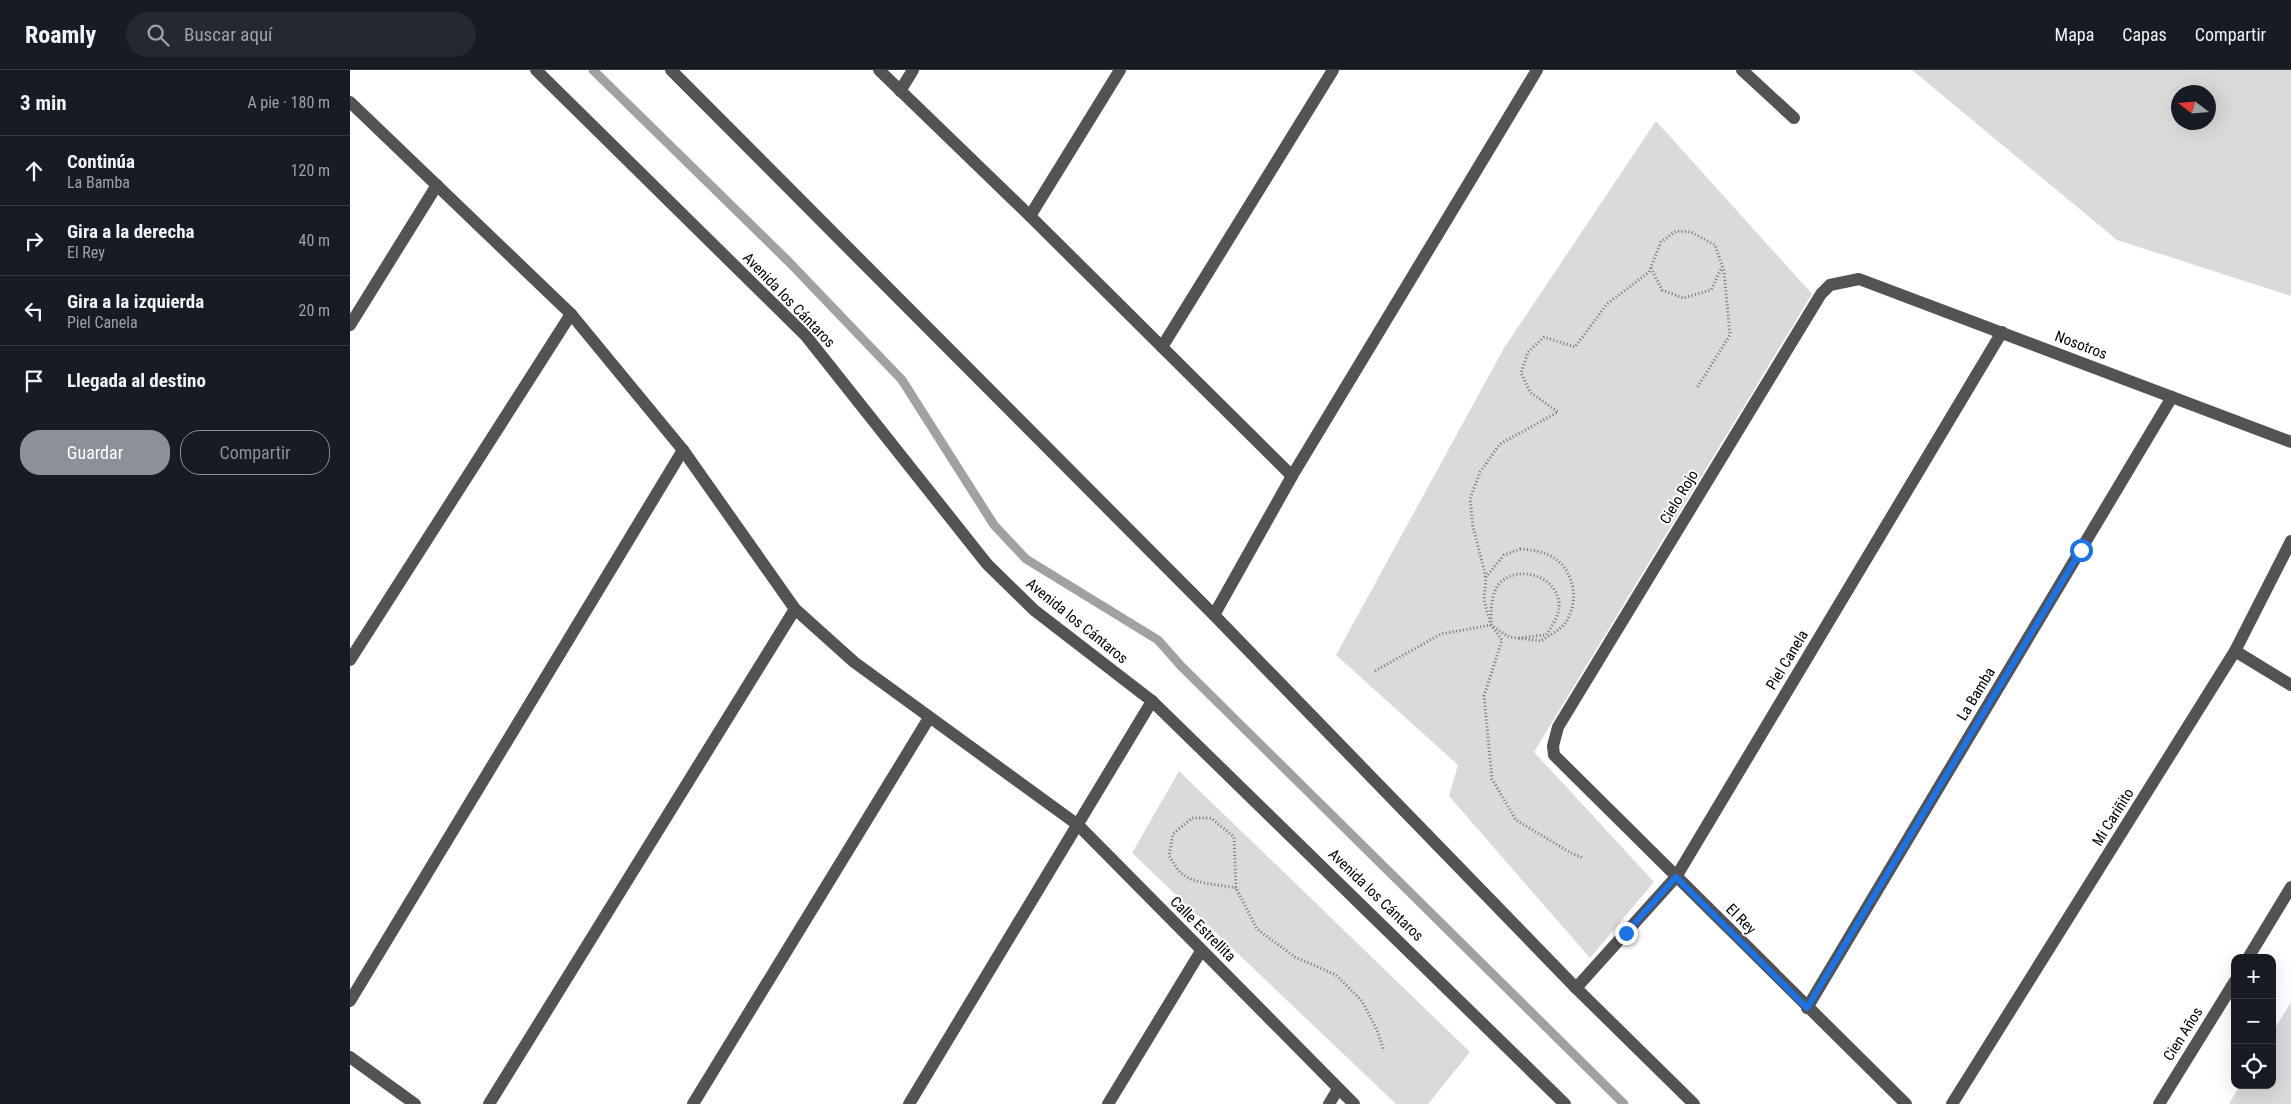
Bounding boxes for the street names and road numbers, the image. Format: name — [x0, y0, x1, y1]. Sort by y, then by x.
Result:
street label: Avenida los Cántaros — [739, 249, 839, 351]
street label: Nosotros — [2052, 327, 2110, 363]
street label: Cielo Rojo — [1656, 467, 1702, 527]
street label: Avenida los Cántaros — [1023, 575, 1131, 667]
street label: Piel Canela — [1762, 627, 1812, 693]
street label: La Bamba — [1953, 664, 1999, 724]
street label: Mi Cariñito — [2088, 785, 2138, 849]
street label: Avenida los Cántaros — [1325, 845, 1427, 945]
street label: Calle Estrellita — [1167, 893, 1239, 965]
street label: El Rey — [1722, 900, 1760, 938]
street label: Cien Años — [2159, 1004, 2207, 1064]

